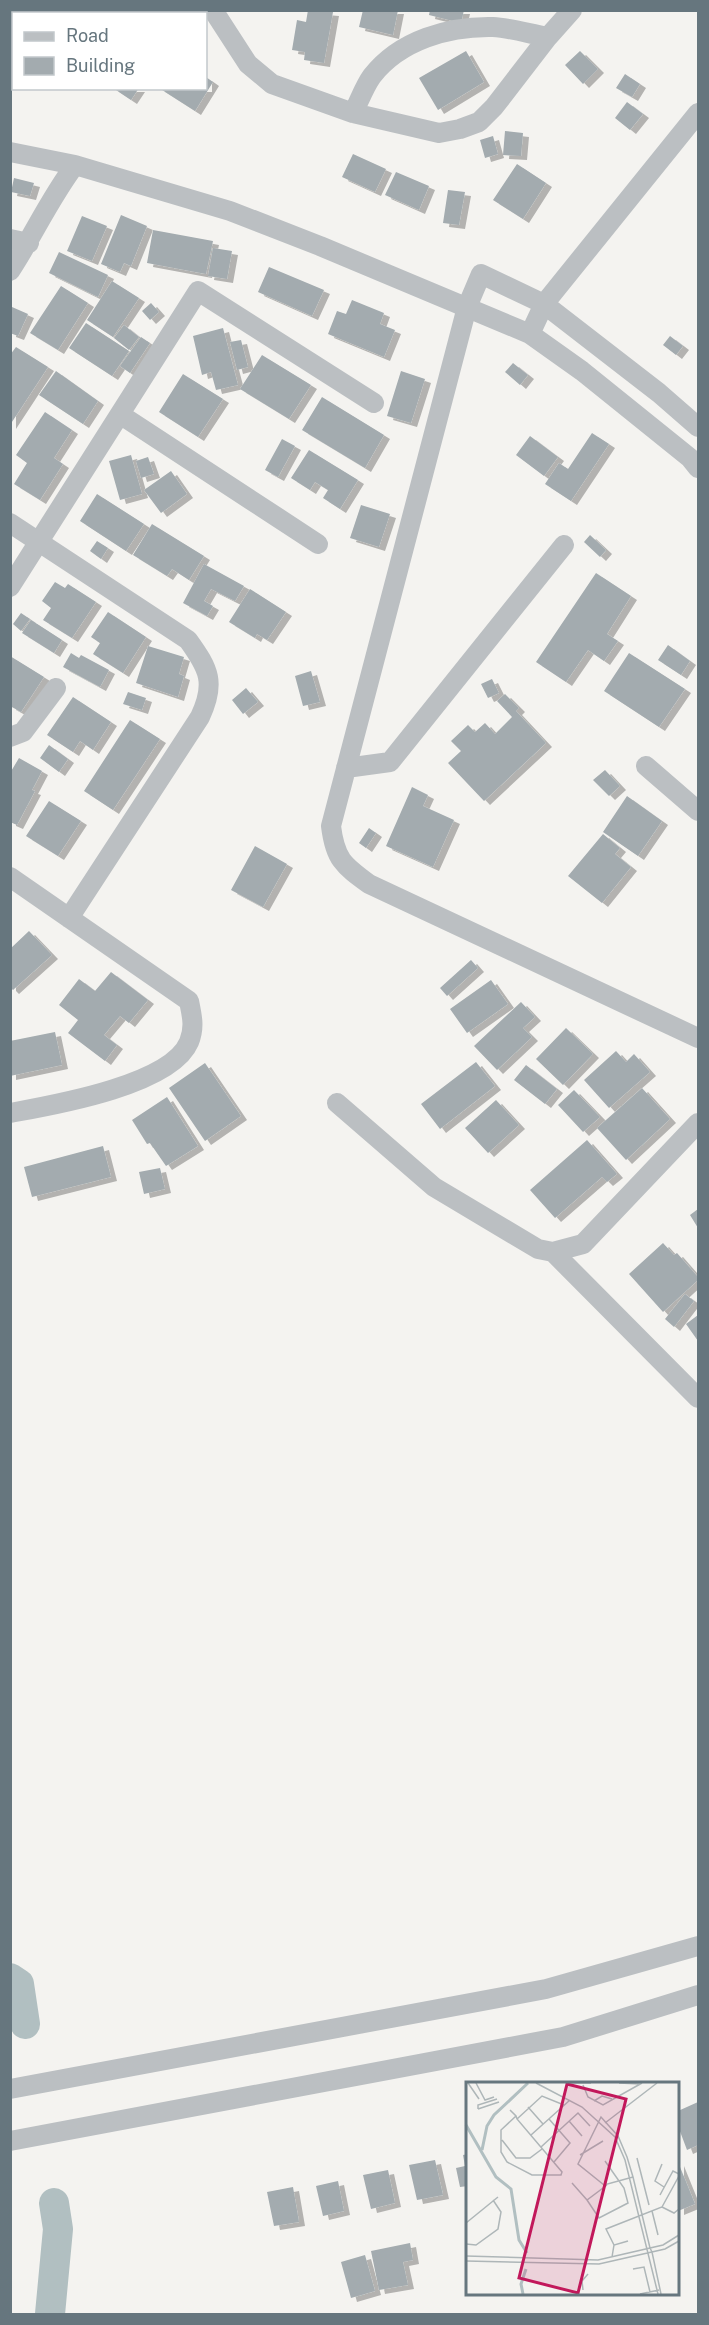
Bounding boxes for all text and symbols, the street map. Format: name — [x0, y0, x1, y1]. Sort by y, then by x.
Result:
legend — [12, 12, 207, 90]
text: Road — [66, 25, 109, 46]
text: Building — [66, 55, 135, 76]
inset map — [466, 2082, 679, 2295]

